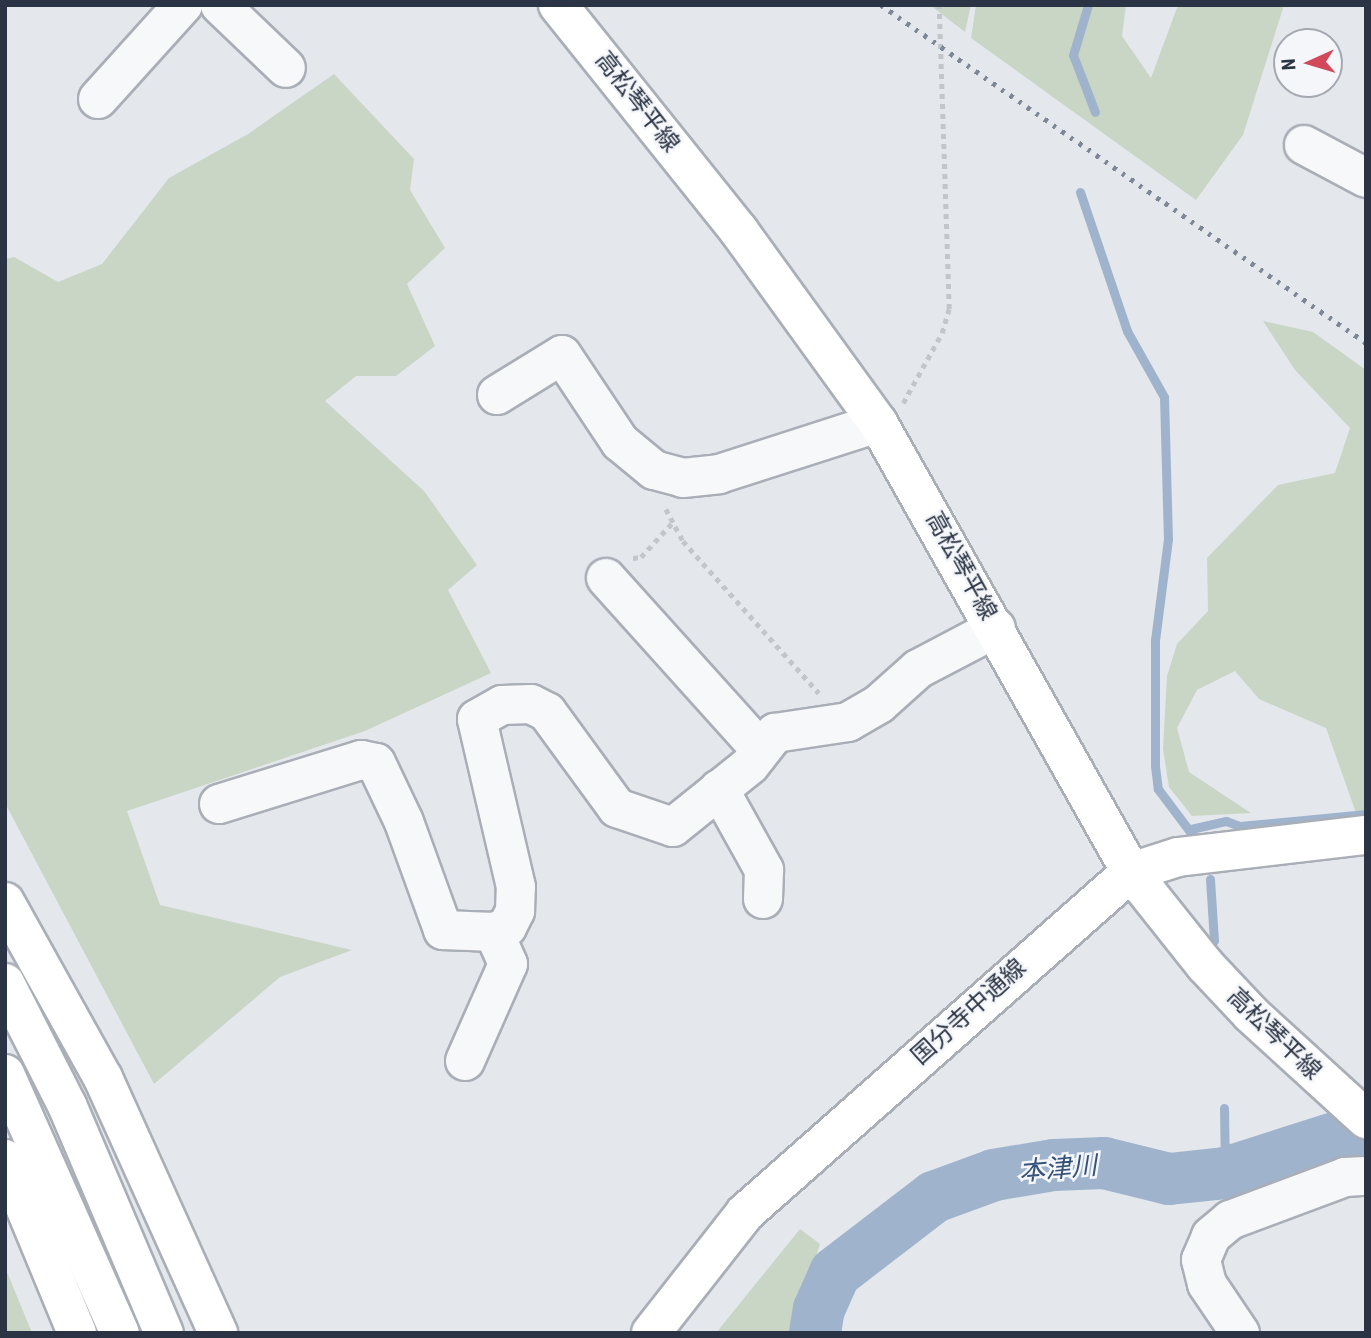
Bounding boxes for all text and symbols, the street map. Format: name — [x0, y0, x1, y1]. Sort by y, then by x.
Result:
north arrow — [1273, 28, 1343, 98]
street label: 高松琴平線 — [589, 46, 685, 158]
text: N — [1277, 58, 1300, 71]
street label: 高松琴平線 — [919, 507, 1003, 625]
street label: 国分寺中通線 — [906, 953, 1032, 1071]
street label: 高松琴平線 — [1221, 982, 1327, 1086]
water label: 本津川 — [1018, 1150, 1098, 1188]

